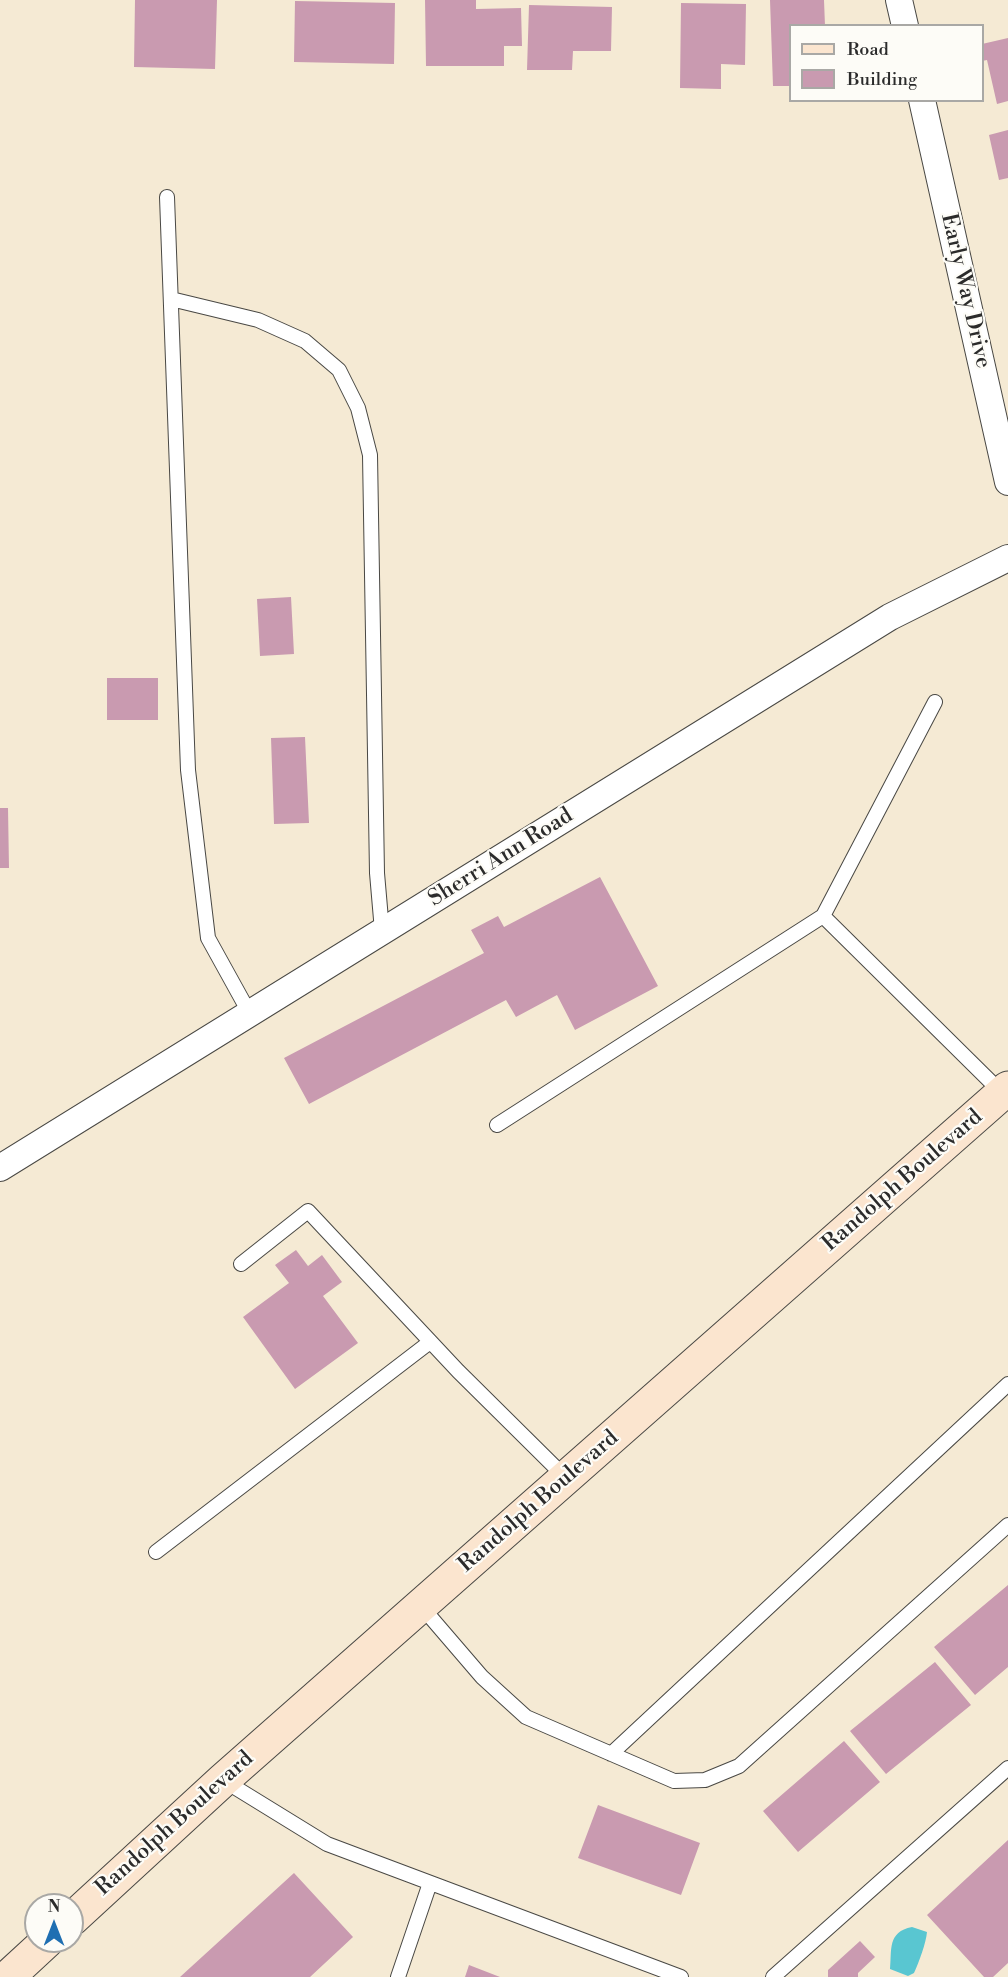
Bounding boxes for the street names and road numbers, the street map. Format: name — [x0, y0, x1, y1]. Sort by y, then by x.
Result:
street label: Early Way Drive — [934, 211, 996, 371]
street label: Sherri Ann Road — [424, 803, 578, 913]
street label: Randolph Boulevard — [818, 1104, 988, 1258]
street label: Randolph Boulevard — [454, 1425, 624, 1579]
street label: Randolph Boulevard — [91, 1746, 259, 1902]

